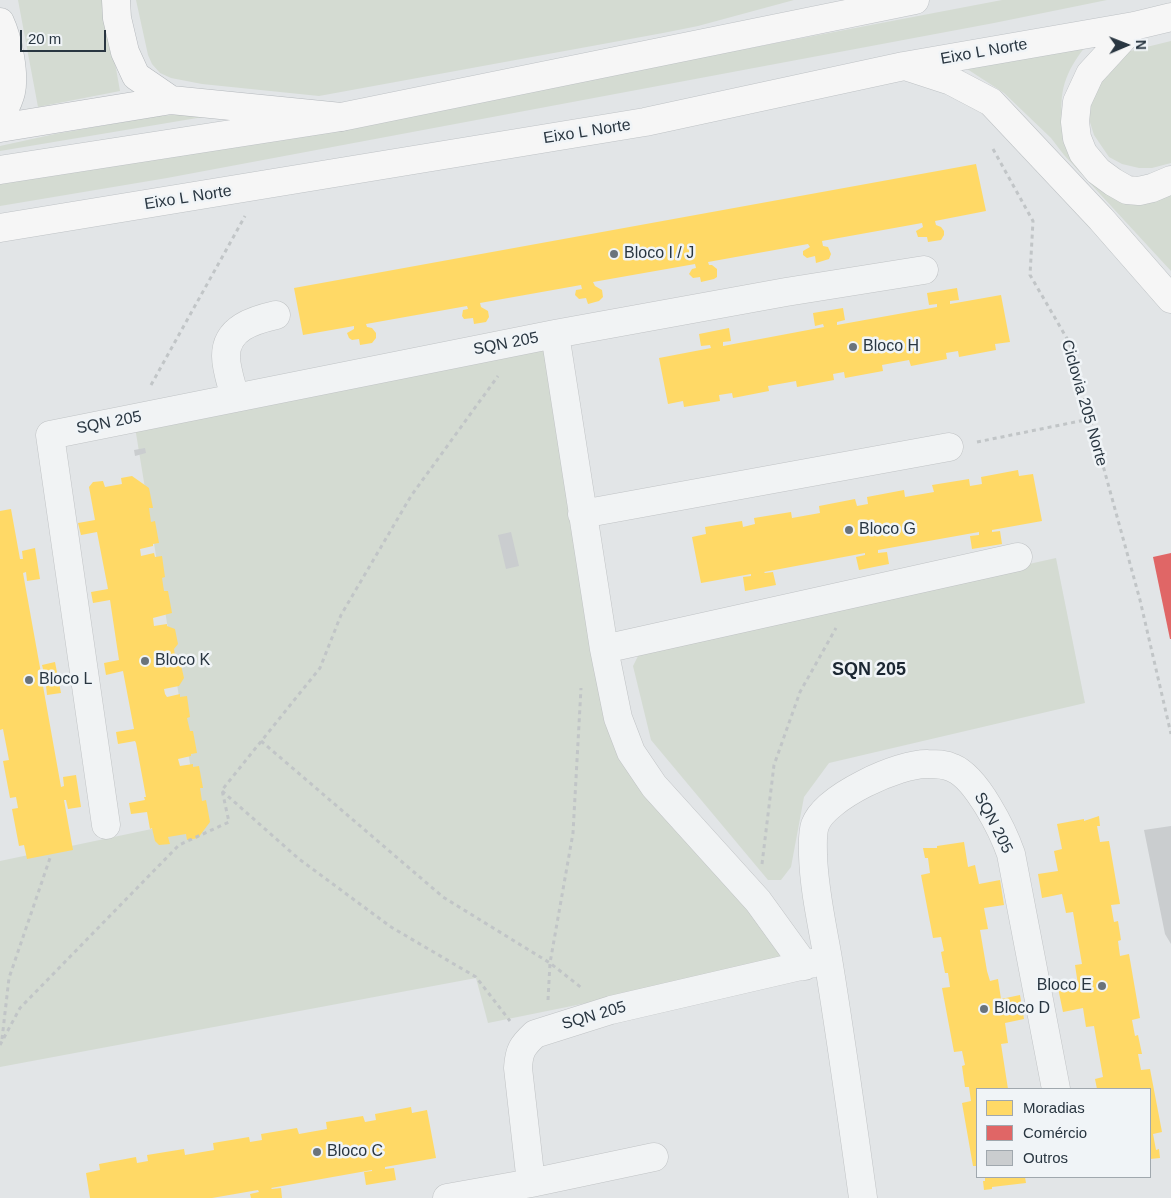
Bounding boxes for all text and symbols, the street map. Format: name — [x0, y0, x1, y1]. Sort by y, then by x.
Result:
scale bar — [22, 20, 109, 52]
north arrow — [1101, 20, 1151, 70]
text: 20 m — [28, 30, 61, 47]
street label: Eixo L Norte — [939, 35, 1029, 69]
text: N — [1133, 40, 1149, 50]
street label: Eixo L Norte — [542, 116, 632, 148]
street label: Eixo L Norte — [143, 182, 233, 214]
place label: Bloco I / J — [624, 244, 694, 264]
marker: Bloco I / J — [608, 248, 620, 260]
street label: SQN 205 — [472, 328, 540, 360]
place label: Bloco H — [863, 337, 919, 357]
street label: Ciclovia 205 Norte — [1057, 338, 1111, 468]
marker: Bloco H — [847, 341, 859, 353]
street label: SQN 205 — [75, 407, 143, 439]
place label: Bloco G — [859, 520, 916, 540]
marker: Bloco G — [843, 524, 855, 536]
place label: Bloco K — [155, 651, 210, 671]
marker: Bloco K — [139, 655, 151, 667]
district label: SQN 205 — [832, 659, 906, 681]
place label: Bloco L — [39, 670, 92, 690]
marker: Bloco L — [23, 674, 35, 686]
street label: SQN 205 — [970, 789, 1016, 857]
place label: Bloco E — [1037, 976, 1092, 996]
marker: Bloco E — [1096, 980, 1108, 992]
street label: SQN 205 — [560, 998, 628, 1034]
place label: Bloco D — [994, 999, 1050, 1019]
marker: Bloco D — [978, 1003, 990, 1015]
legend — [976, 1088, 1151, 1178]
text: Moradias — [1023, 1099, 1085, 1116]
text: Comércio — [1023, 1124, 1087, 1141]
place label: Bloco C — [327, 1142, 383, 1162]
marker: Bloco C — [311, 1146, 323, 1158]
text: Outros — [1023, 1149, 1068, 1166]

